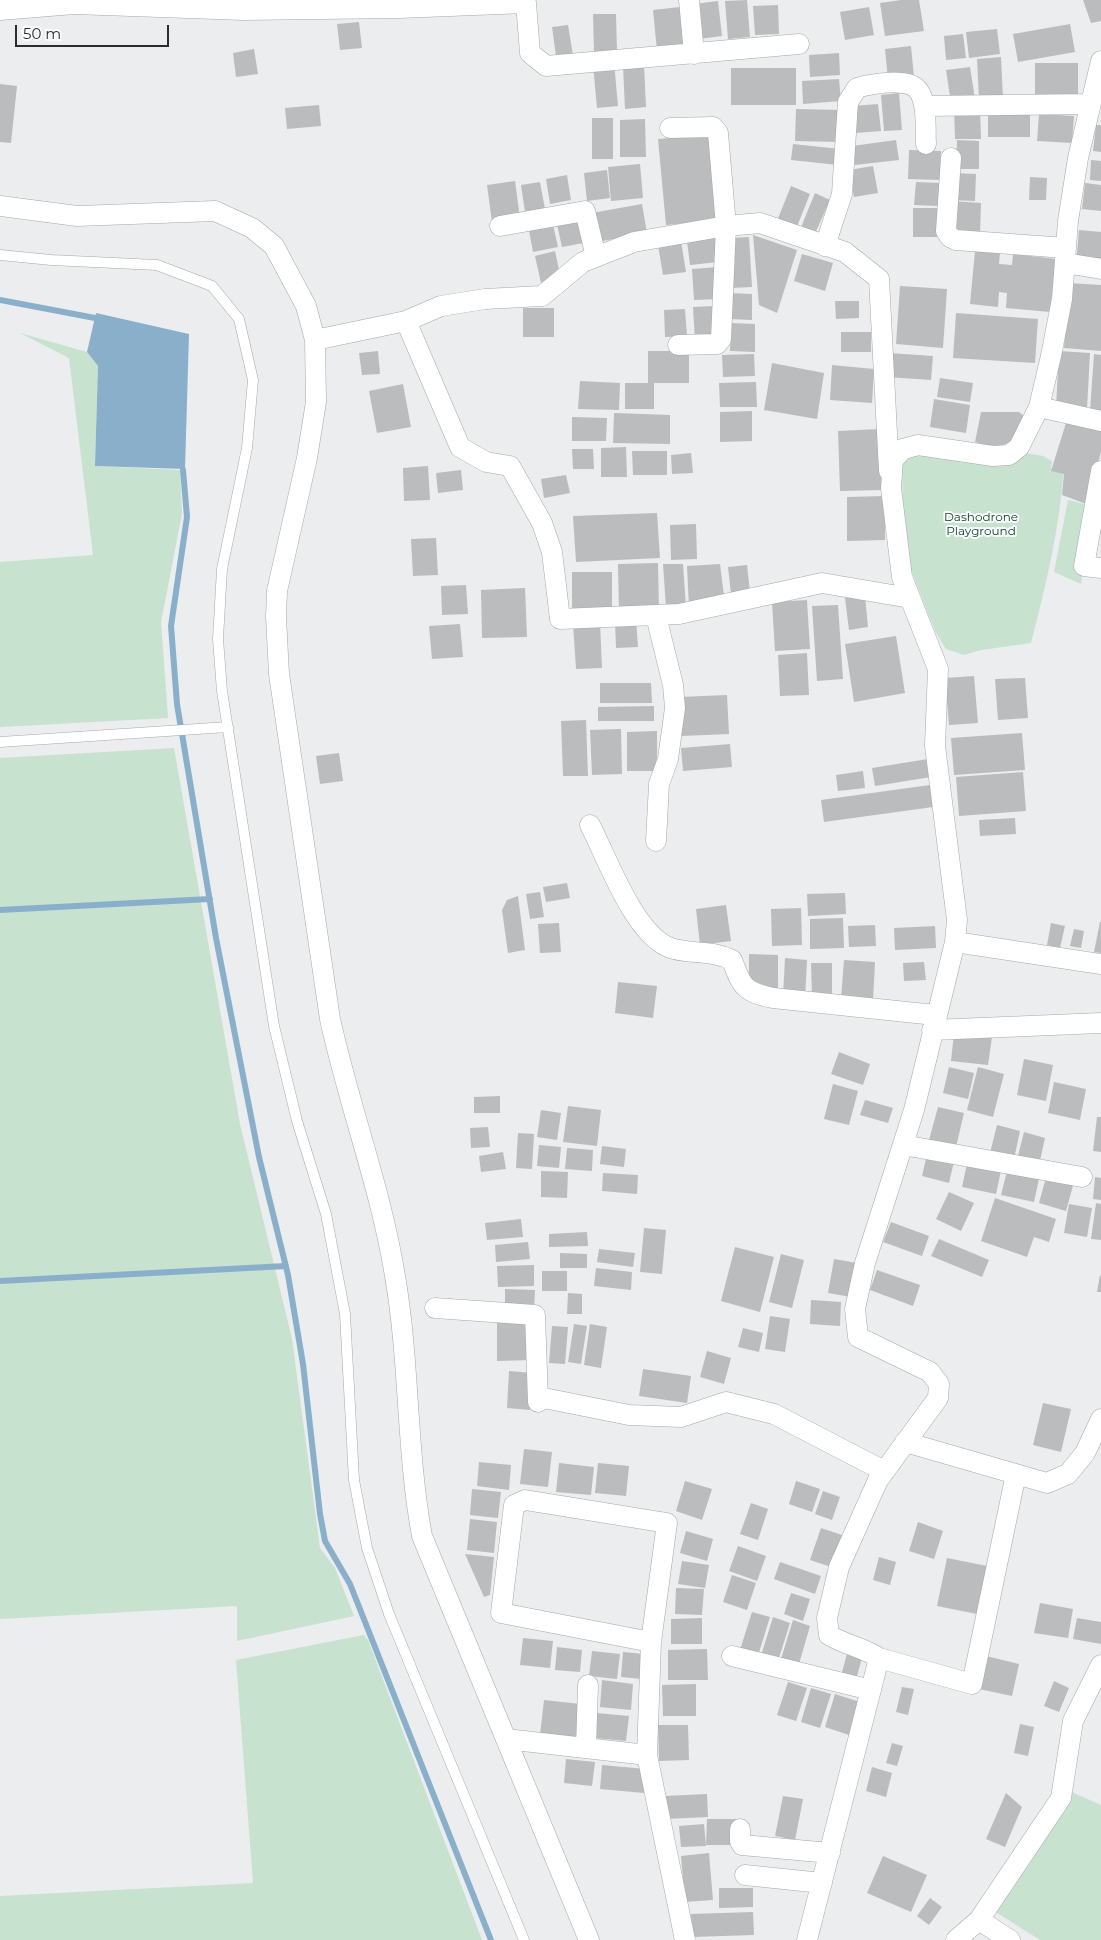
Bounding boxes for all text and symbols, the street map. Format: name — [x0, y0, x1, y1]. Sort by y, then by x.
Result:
scale bar — [18, 15, 171, 47]
text: 50 m — [23, 24, 61, 43]
park label: Dashodrone Playground — [944, 510, 1018, 538]

